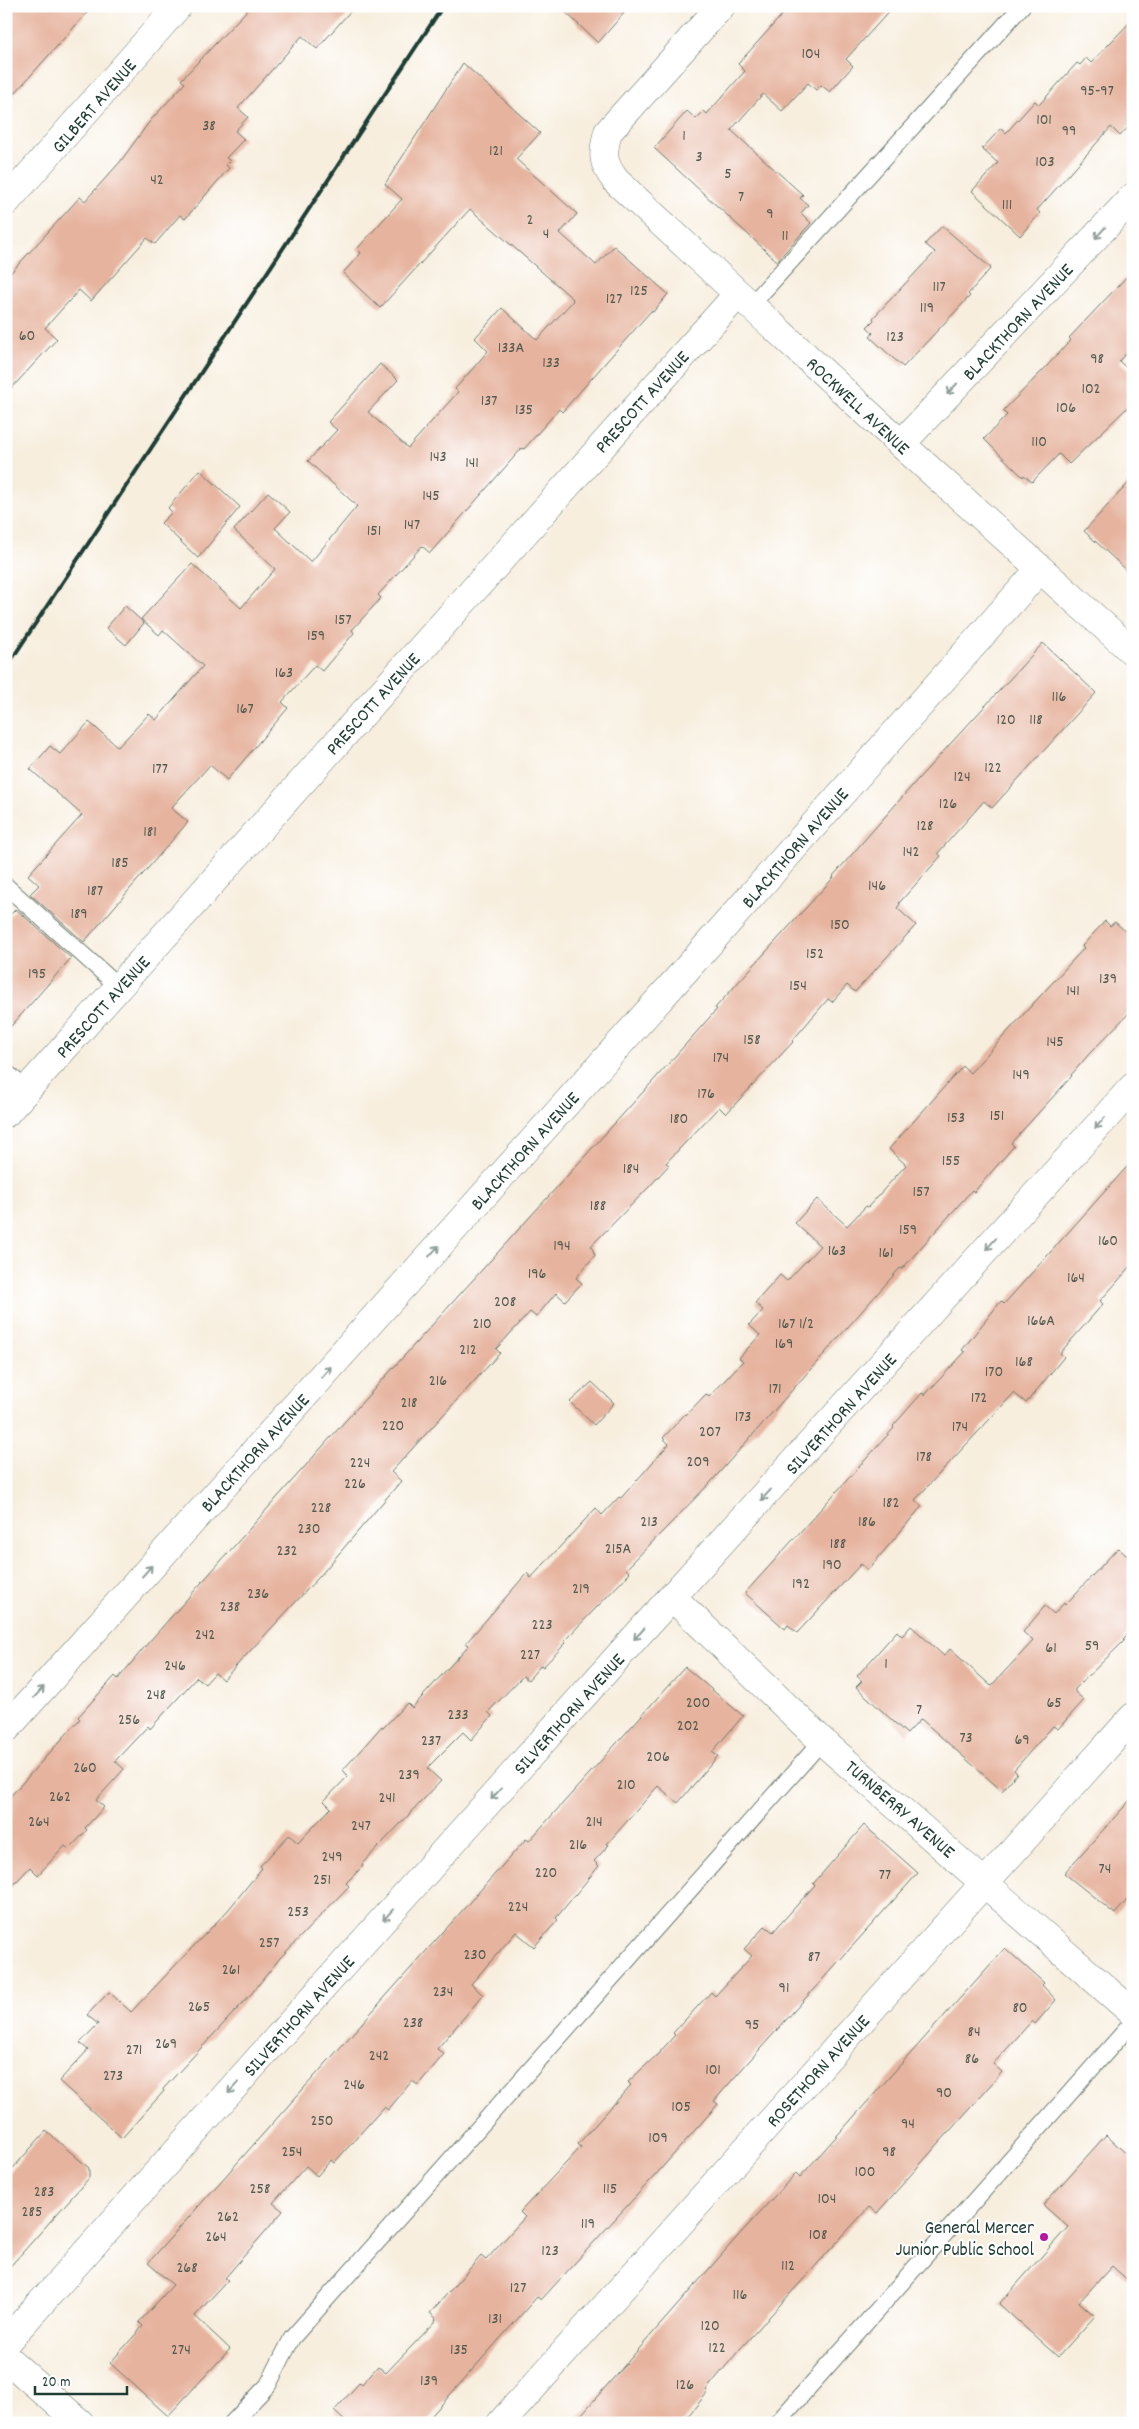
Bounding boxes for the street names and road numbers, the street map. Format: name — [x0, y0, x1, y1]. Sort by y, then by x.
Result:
street label: GILBERT AVENUE — [47, 54, 145, 160]
street label: BLACKTHORN AVENUE — [958, 258, 1081, 388]
street label: PRESCOTT AVENUE — [590, 346, 697, 461]
street label: ROCKWELL AVENUE — [799, 352, 915, 463]
street label: PRESCOTT AVENUE — [321, 648, 428, 763]
street label: BLACKTHORN AVENUE — [737, 783, 857, 915]
street label: PRESCOTT AVENUE — [51, 951, 158, 1066]
street label: BLACKTHORN AVENUE — [466, 1087, 588, 1218]
street label: SILVERTHORN AVENUE — [781, 1348, 905, 1482]
street label: BLACKTHORN AVENUE — [196, 1389, 318, 1520]
street label: SILVERTHORN AVENUE — [509, 1648, 633, 1782]
street label: TURNBERRY AVENUE — [838, 1755, 960, 1866]
street label: SILVERTHORN AVENUE — [239, 1950, 363, 2084]
street label: ROSETHORN AVENUE — [761, 2010, 878, 2135]

